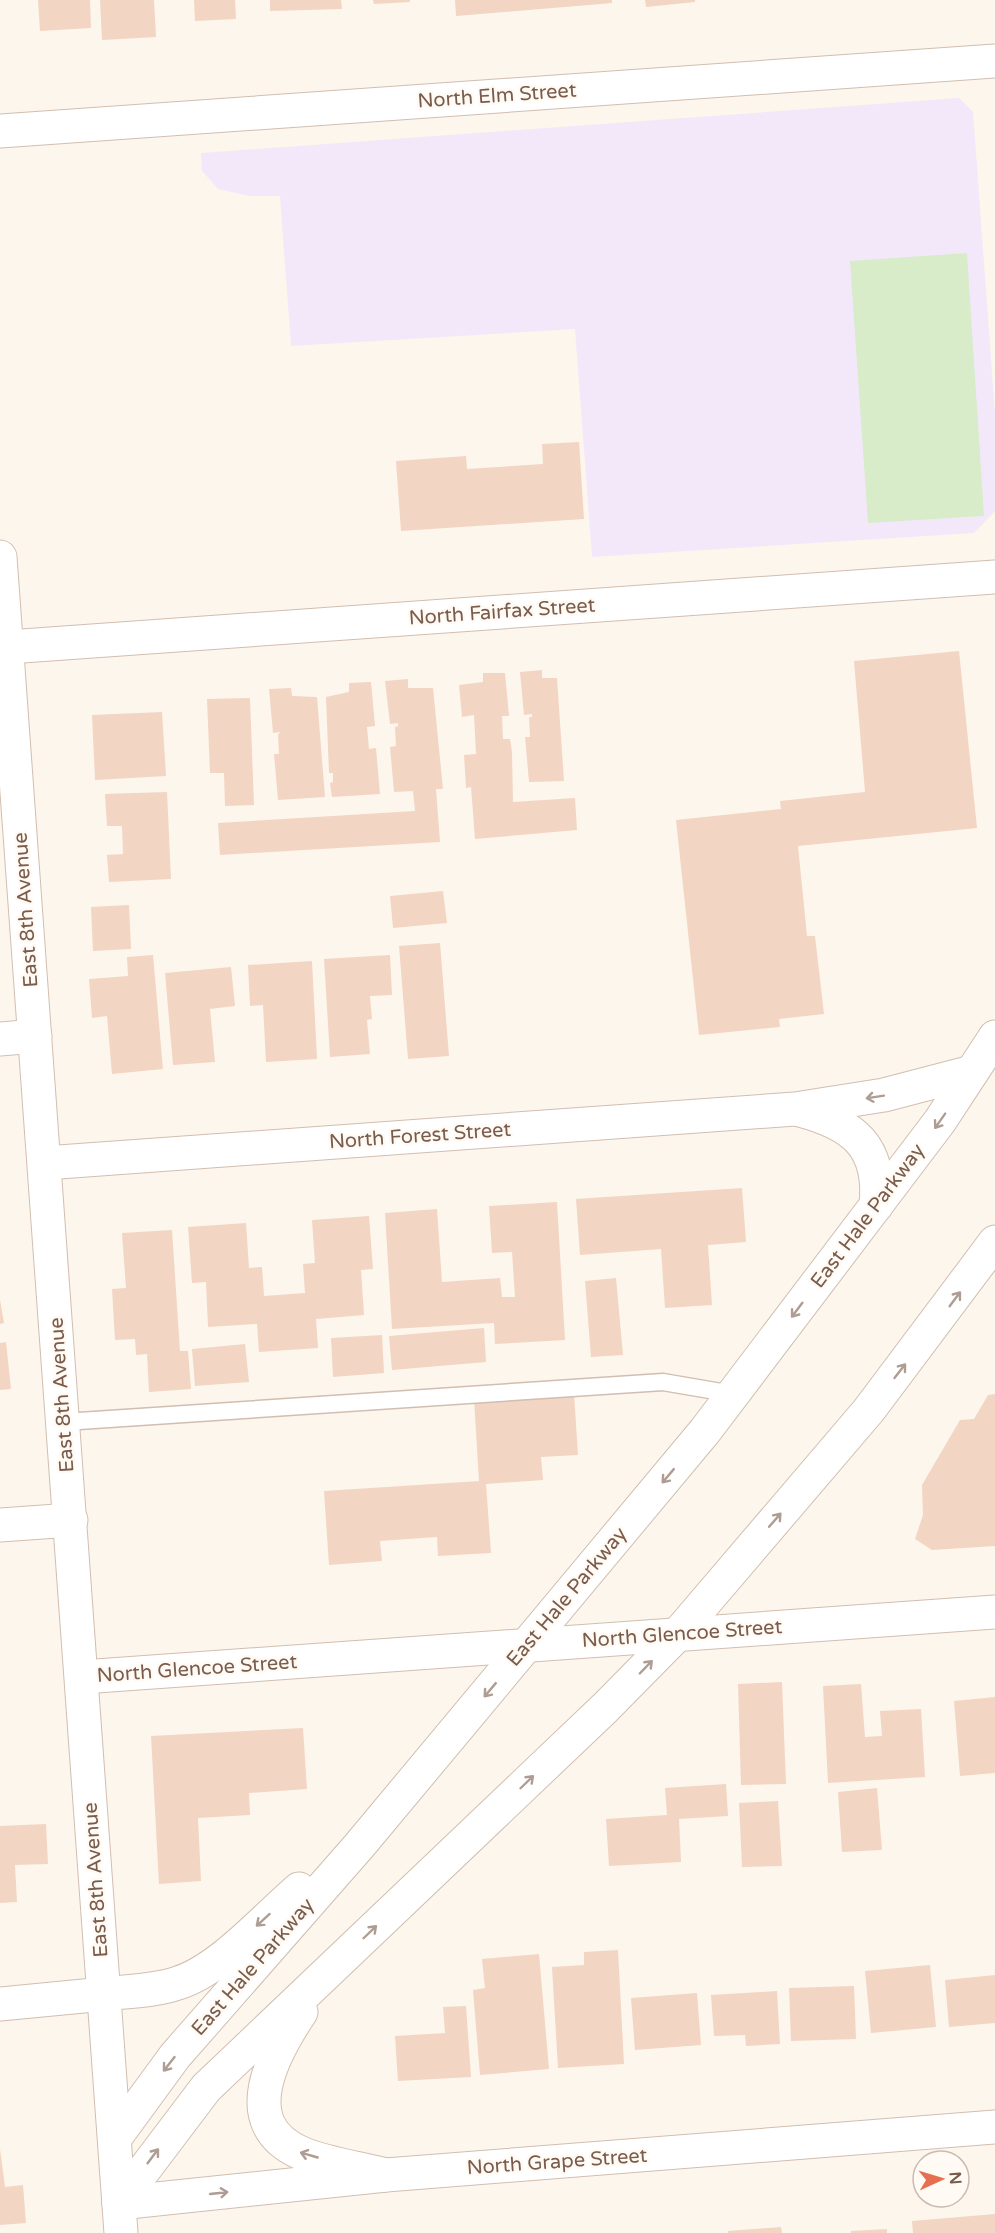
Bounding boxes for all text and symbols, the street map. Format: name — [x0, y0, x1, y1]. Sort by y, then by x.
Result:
street label: North Elm Street — [417, 78, 578, 114]
street label: North Fairfax Street — [408, 593, 596, 630]
street label: East 8th Avenue — [9, 832, 43, 988]
one-way arrow — [865, 1091, 885, 1102]
one-way arrow — [934, 1112, 946, 1129]
street label: North Forest Street — [328, 1118, 512, 1154]
street label: East Hale Parkway — [806, 1139, 930, 1293]
one-way arrow — [948, 1292, 961, 1308]
one-way arrow — [791, 1302, 804, 1318]
street label: East 8th Avenue — [45, 1317, 79, 1473]
one-way arrow — [893, 1363, 906, 1379]
one-way arrow — [661, 1468, 674, 1484]
one-way arrow — [768, 1513, 782, 1528]
street label: East Hale Parkway — [502, 1522, 632, 1671]
street label: North Glencoe Street — [581, 1615, 783, 1653]
street label: North Glencoe Street — [96, 1650, 298, 1688]
one-way arrow — [638, 1659, 653, 1674]
one-way arrow — [483, 1682, 497, 1697]
one-way arrow — [520, 1775, 535, 1790]
street label: East 8th Avenue — [79, 1802, 113, 1958]
street label: East Hale Parkway — [187, 1893, 319, 2041]
one-way arrow — [256, 1913, 271, 1927]
one-way arrow — [362, 1925, 377, 1940]
one-way arrow — [162, 2056, 175, 2072]
street label: North Grape Street — [466, 2144, 648, 2180]
one-way arrow — [146, 2148, 159, 2164]
one-way arrow — [300, 2149, 319, 2160]
north arrow — [911, 2149, 971, 2209]
text: N — [945, 2171, 965, 2185]
one-way arrow — [208, 2187, 228, 2198]

